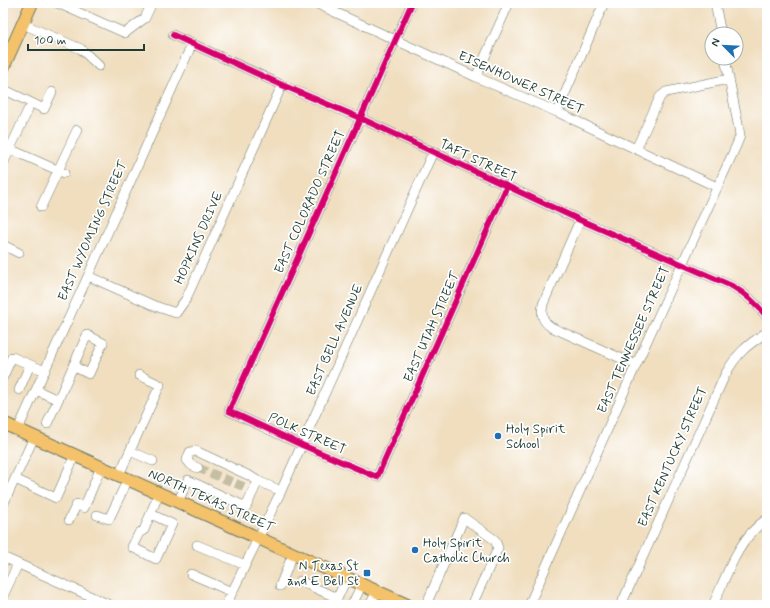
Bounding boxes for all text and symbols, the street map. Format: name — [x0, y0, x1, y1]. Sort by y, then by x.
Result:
scale bar — [28, 26, 144, 52]
north arrow — [704, 26, 744, 66]
text: 100 m — [34, 33, 66, 49]
text: N — [708, 36, 724, 49]
street label: EISENHOWER STREET — [456, 48, 586, 118]
street label: EAST COLORADO STREET — [271, 127, 350, 276]
street label: TAFT STREET — [437, 136, 520, 186]
street label: EAST WYOMING STREET — [54, 157, 132, 304]
street label: HOPKINS DRIVE — [171, 189, 227, 287]
street label: EAST TENNESSEE STREET — [594, 263, 674, 416]
street label: EAST UTAH STREET — [400, 268, 464, 385]
street label: EAST BELL AVENUE — [303, 281, 367, 399]
street label: EAST KENTUCKY STREET — [634, 384, 712, 530]
street label: POLK STREET — [265, 409, 349, 459]
place label: Holy Spirit School — [506, 421, 566, 453]
marker: Holy Spirit School — [493, 431, 503, 441]
street label: NORTH TEXAS STREET — [145, 466, 278, 537]
place label: Holy Spirit Catholic Church — [423, 535, 510, 567]
marker: Holy Spirit Catholic Church — [410, 545, 420, 555]
place label: N Texas St and E Bell St — [287, 558, 359, 590]
marker: N Texas St and E Bell St — [362, 568, 372, 578]

